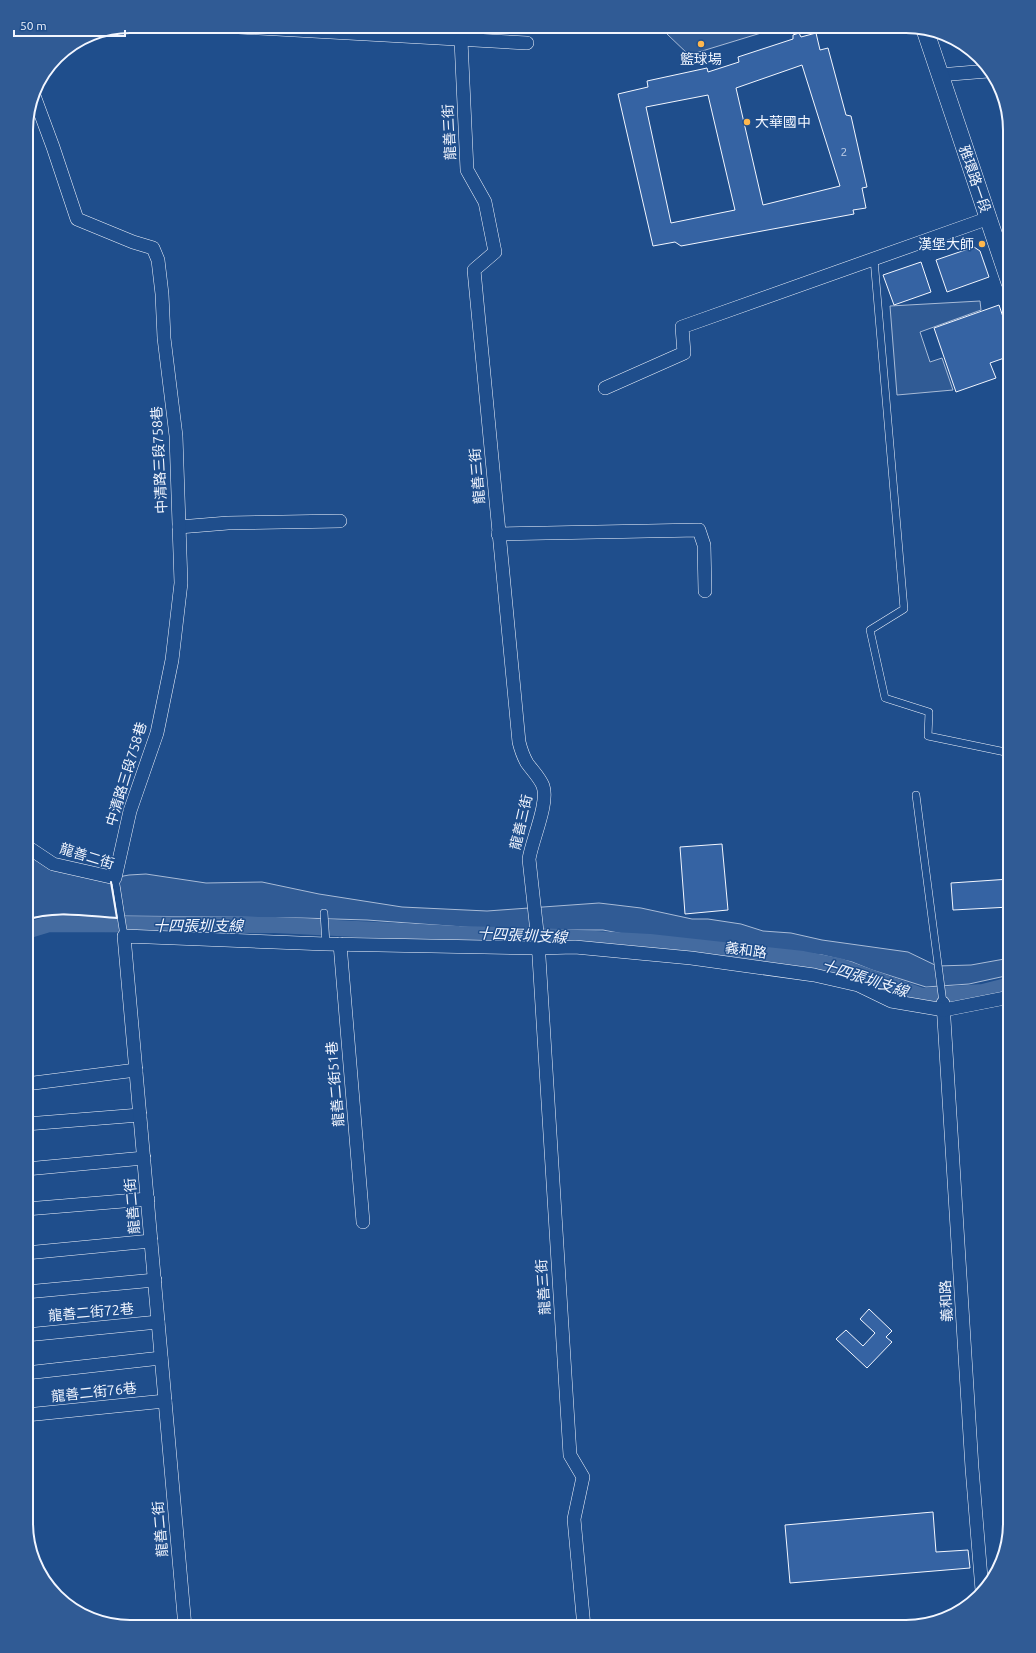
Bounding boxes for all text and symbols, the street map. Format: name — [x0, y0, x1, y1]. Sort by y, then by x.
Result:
scale bar — [14, 12, 125, 38]
text: 50 m — [20, 19, 47, 32]
marker: 籃球場 — [696, 39, 706, 49]
place label: 籃球場 — [680, 51, 722, 67]
street label: 龍善三街 — [440, 104, 458, 160]
place label: 大華國中 — [755, 114, 811, 130]
marker: 大華國中 — [742, 117, 752, 127]
street label: 雅環路一段 — [956, 143, 994, 215]
house number: 2 — [841, 145, 847, 158]
place label: 漢堡大師 — [918, 236, 974, 252]
marker: 漢堡大師 — [977, 239, 987, 249]
street label: 中清路三段758巷 — [148, 406, 170, 514]
street label: 龍善三街 — [467, 447, 487, 505]
street label: 中清路三段758巷 — [103, 720, 149, 828]
street label: 龍善三街 — [507, 793, 535, 851]
street label: 龍善二街 — [58, 840, 116, 872]
water label: 十四張圳支線 — [153, 917, 245, 934]
water label: 十四張圳支線 — [477, 924, 569, 946]
street label: 義和路 — [724, 939, 768, 961]
water label: 十四張圳支線 — [820, 956, 912, 1001]
street label: 龍善二街51巷 — [323, 1041, 347, 1127]
street label: 龍善二街 — [122, 1177, 142, 1235]
street label: 龍善三街 — [533, 1259, 553, 1315]
street label: 義和路 — [937, 1280, 955, 1322]
street label: 龍善二街72巷 — [48, 1300, 134, 1324]
street label: 龍善二街76巷 — [51, 1380, 137, 1404]
street label: 龍善二街 — [150, 1500, 170, 1558]

